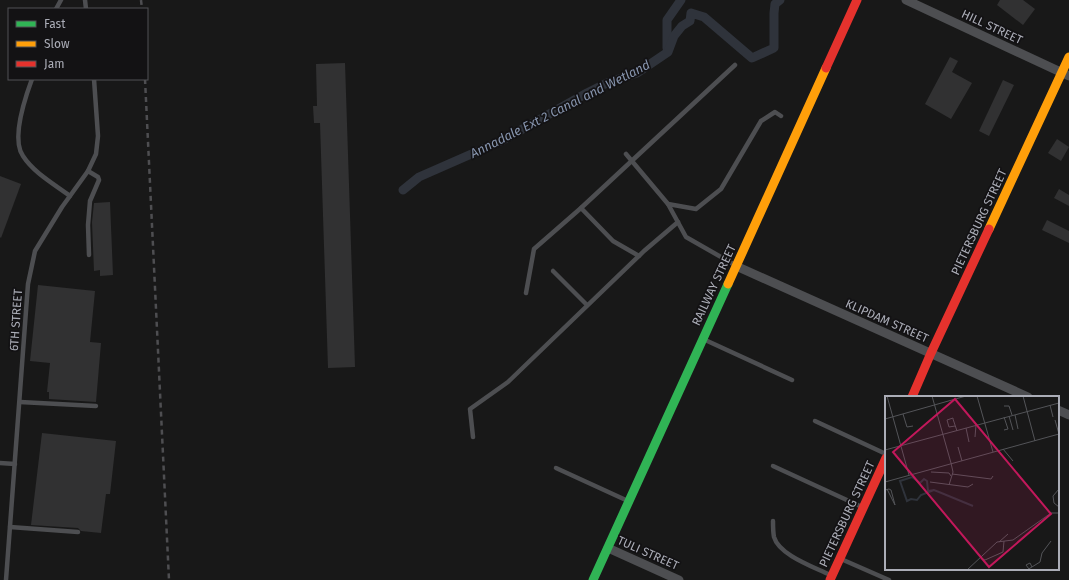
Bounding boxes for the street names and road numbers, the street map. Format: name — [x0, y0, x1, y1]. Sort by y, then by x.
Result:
street label: HILL STREET — [959, 7, 1025, 48]
street label: PIETERSBURG STREET — [948, 166, 1010, 277]
street label: RAILWAY STREET — [689, 241, 739, 328]
street label: 6TH STREET — [7, 288, 25, 351]
street label: KLIPDAM STREET — [843, 296, 931, 346]
street label: PIETERSBURG STREET — [816, 458, 878, 569]
street label: TULI STREET — [615, 533, 682, 573]

